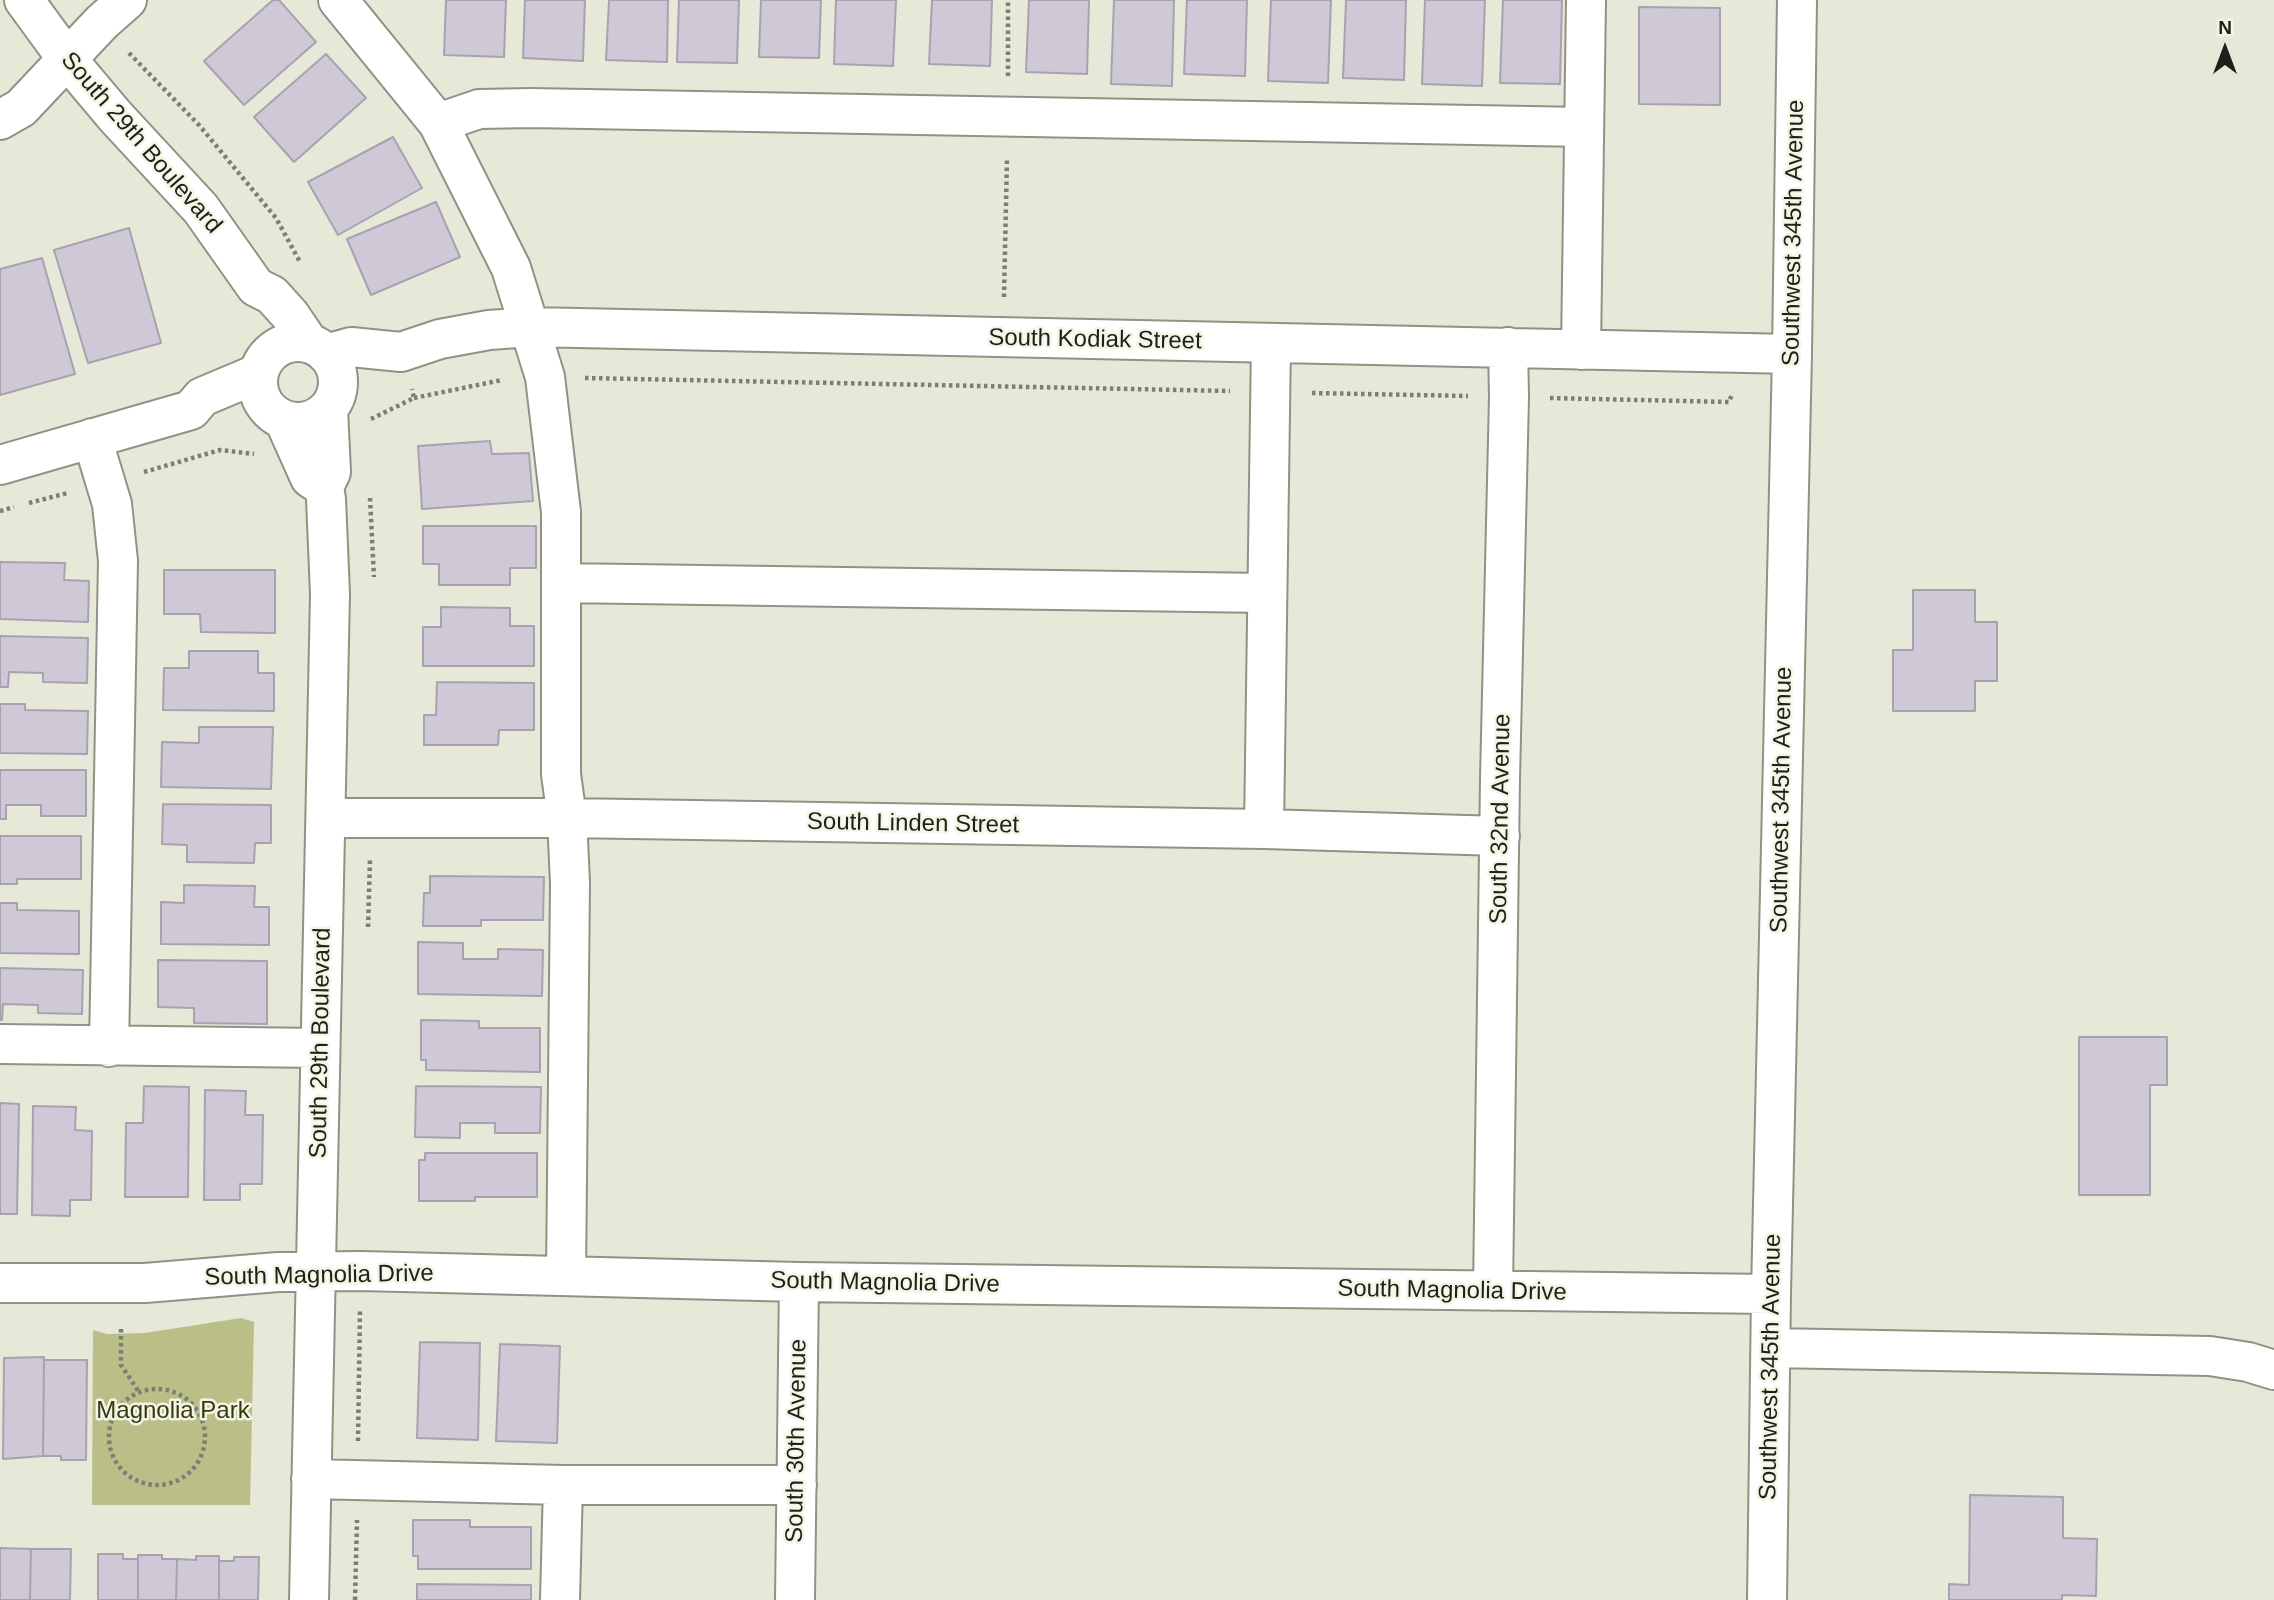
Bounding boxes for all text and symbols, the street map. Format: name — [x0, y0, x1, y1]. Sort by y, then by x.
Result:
north arrow — [2190, 14, 2260, 84]
text: N — [2218, 17, 2232, 38]
street label: South 29th Boulevard — [54, 46, 228, 240]
street label: Southwest 345th Avenue — [1777, 100, 1811, 366]
street label: South Kodiak Street — [988, 324, 1202, 356]
street label: Southwest 345th Avenue — [1765, 667, 1799, 933]
street label: South 32nd Avenue — [1485, 714, 1517, 924]
street label: South Linden Street — [807, 808, 1019, 840]
street label: South 29th Boulevard — [305, 927, 337, 1159]
street label: Southwest 345th Avenue — [1754, 1234, 1788, 1500]
street label: South Magnolia Drive — [204, 1260, 434, 1292]
street label: South Magnolia Drive — [770, 1267, 1000, 1299]
street label: South Magnolia Drive — [1337, 1275, 1567, 1307]
street label: South 30th Avenue — [781, 1339, 813, 1543]
park label: Magnolia Park — [96, 1397, 250, 1425]

